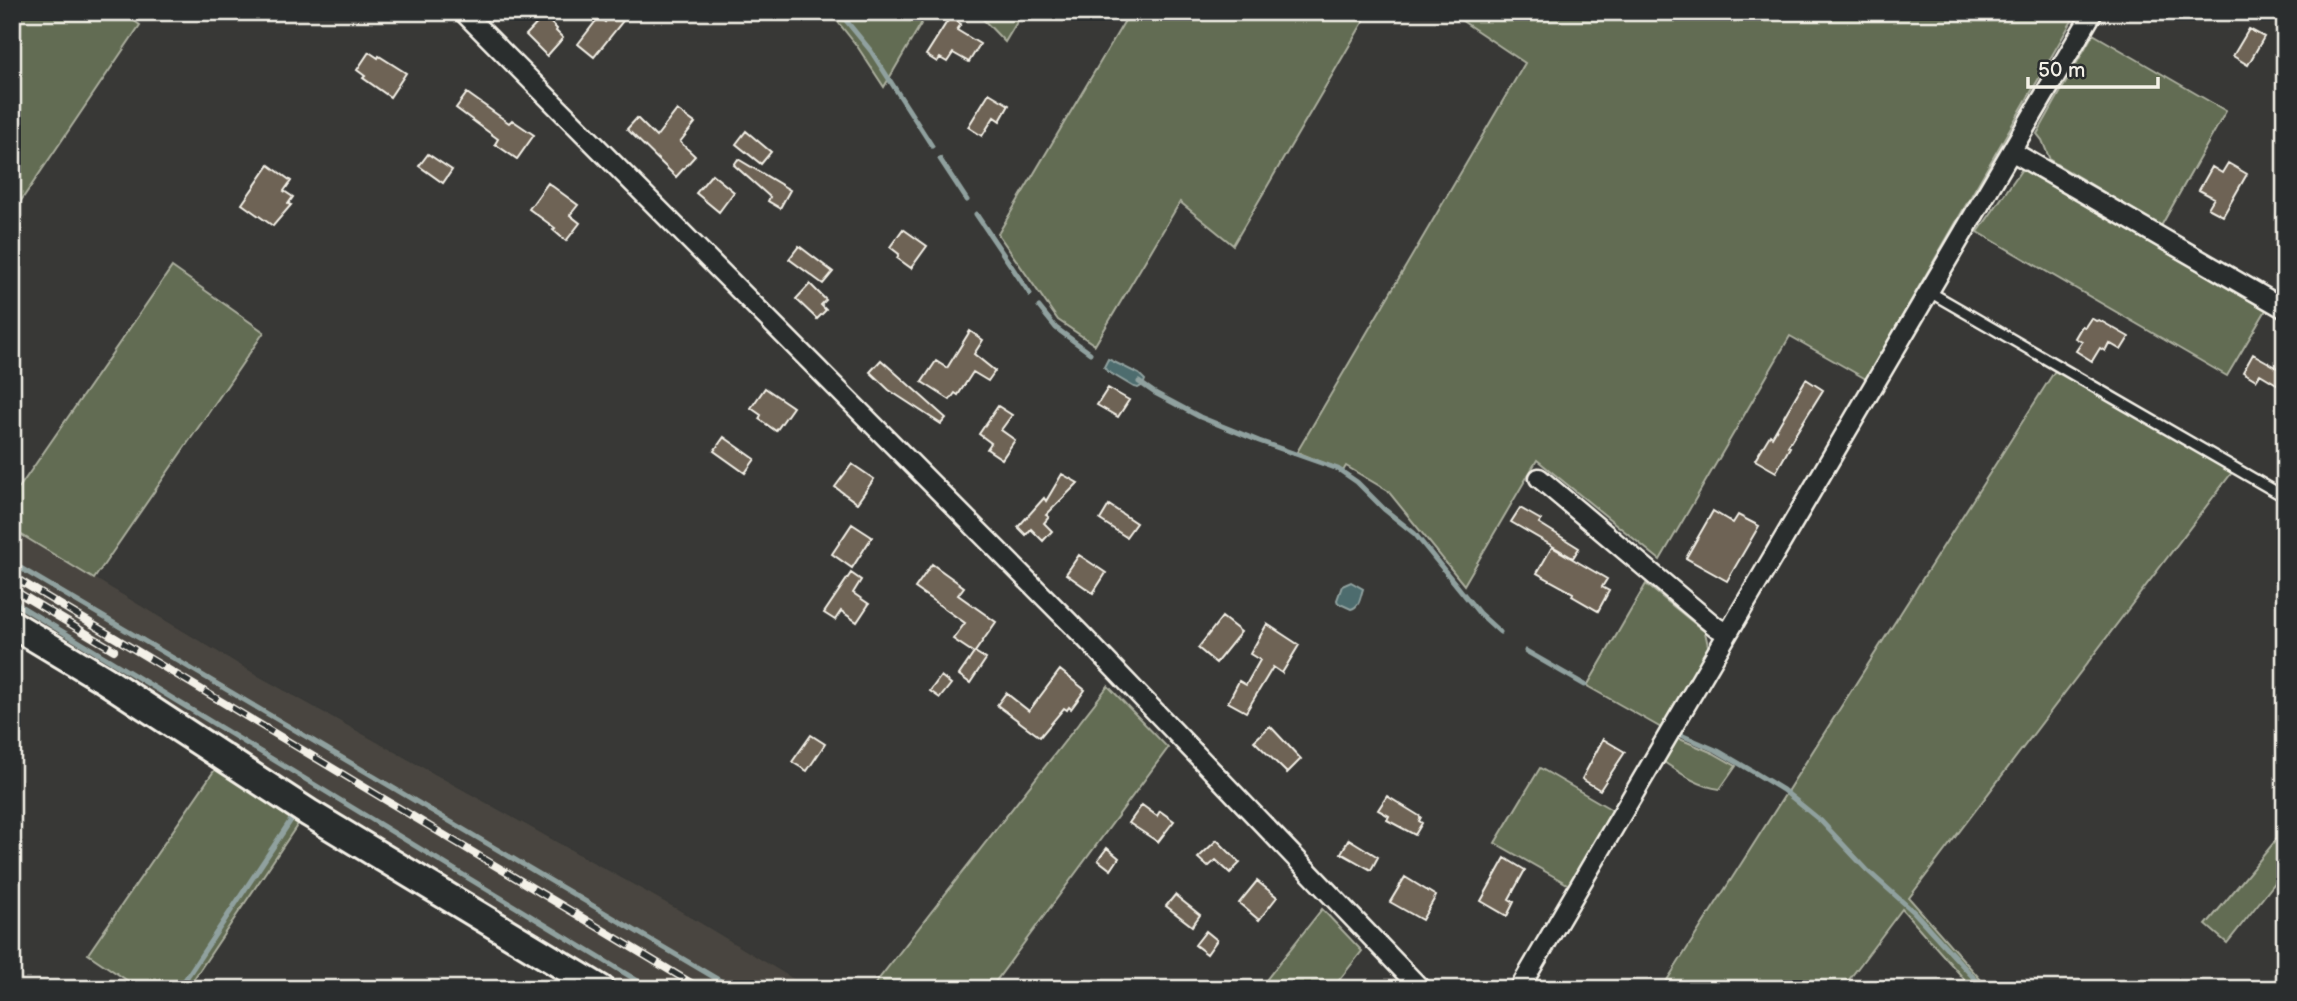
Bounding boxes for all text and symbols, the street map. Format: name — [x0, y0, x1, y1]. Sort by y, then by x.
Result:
scale bar — [2028, 46, 2157, 90]
text: 50 m — [2038, 58, 2085, 83]

